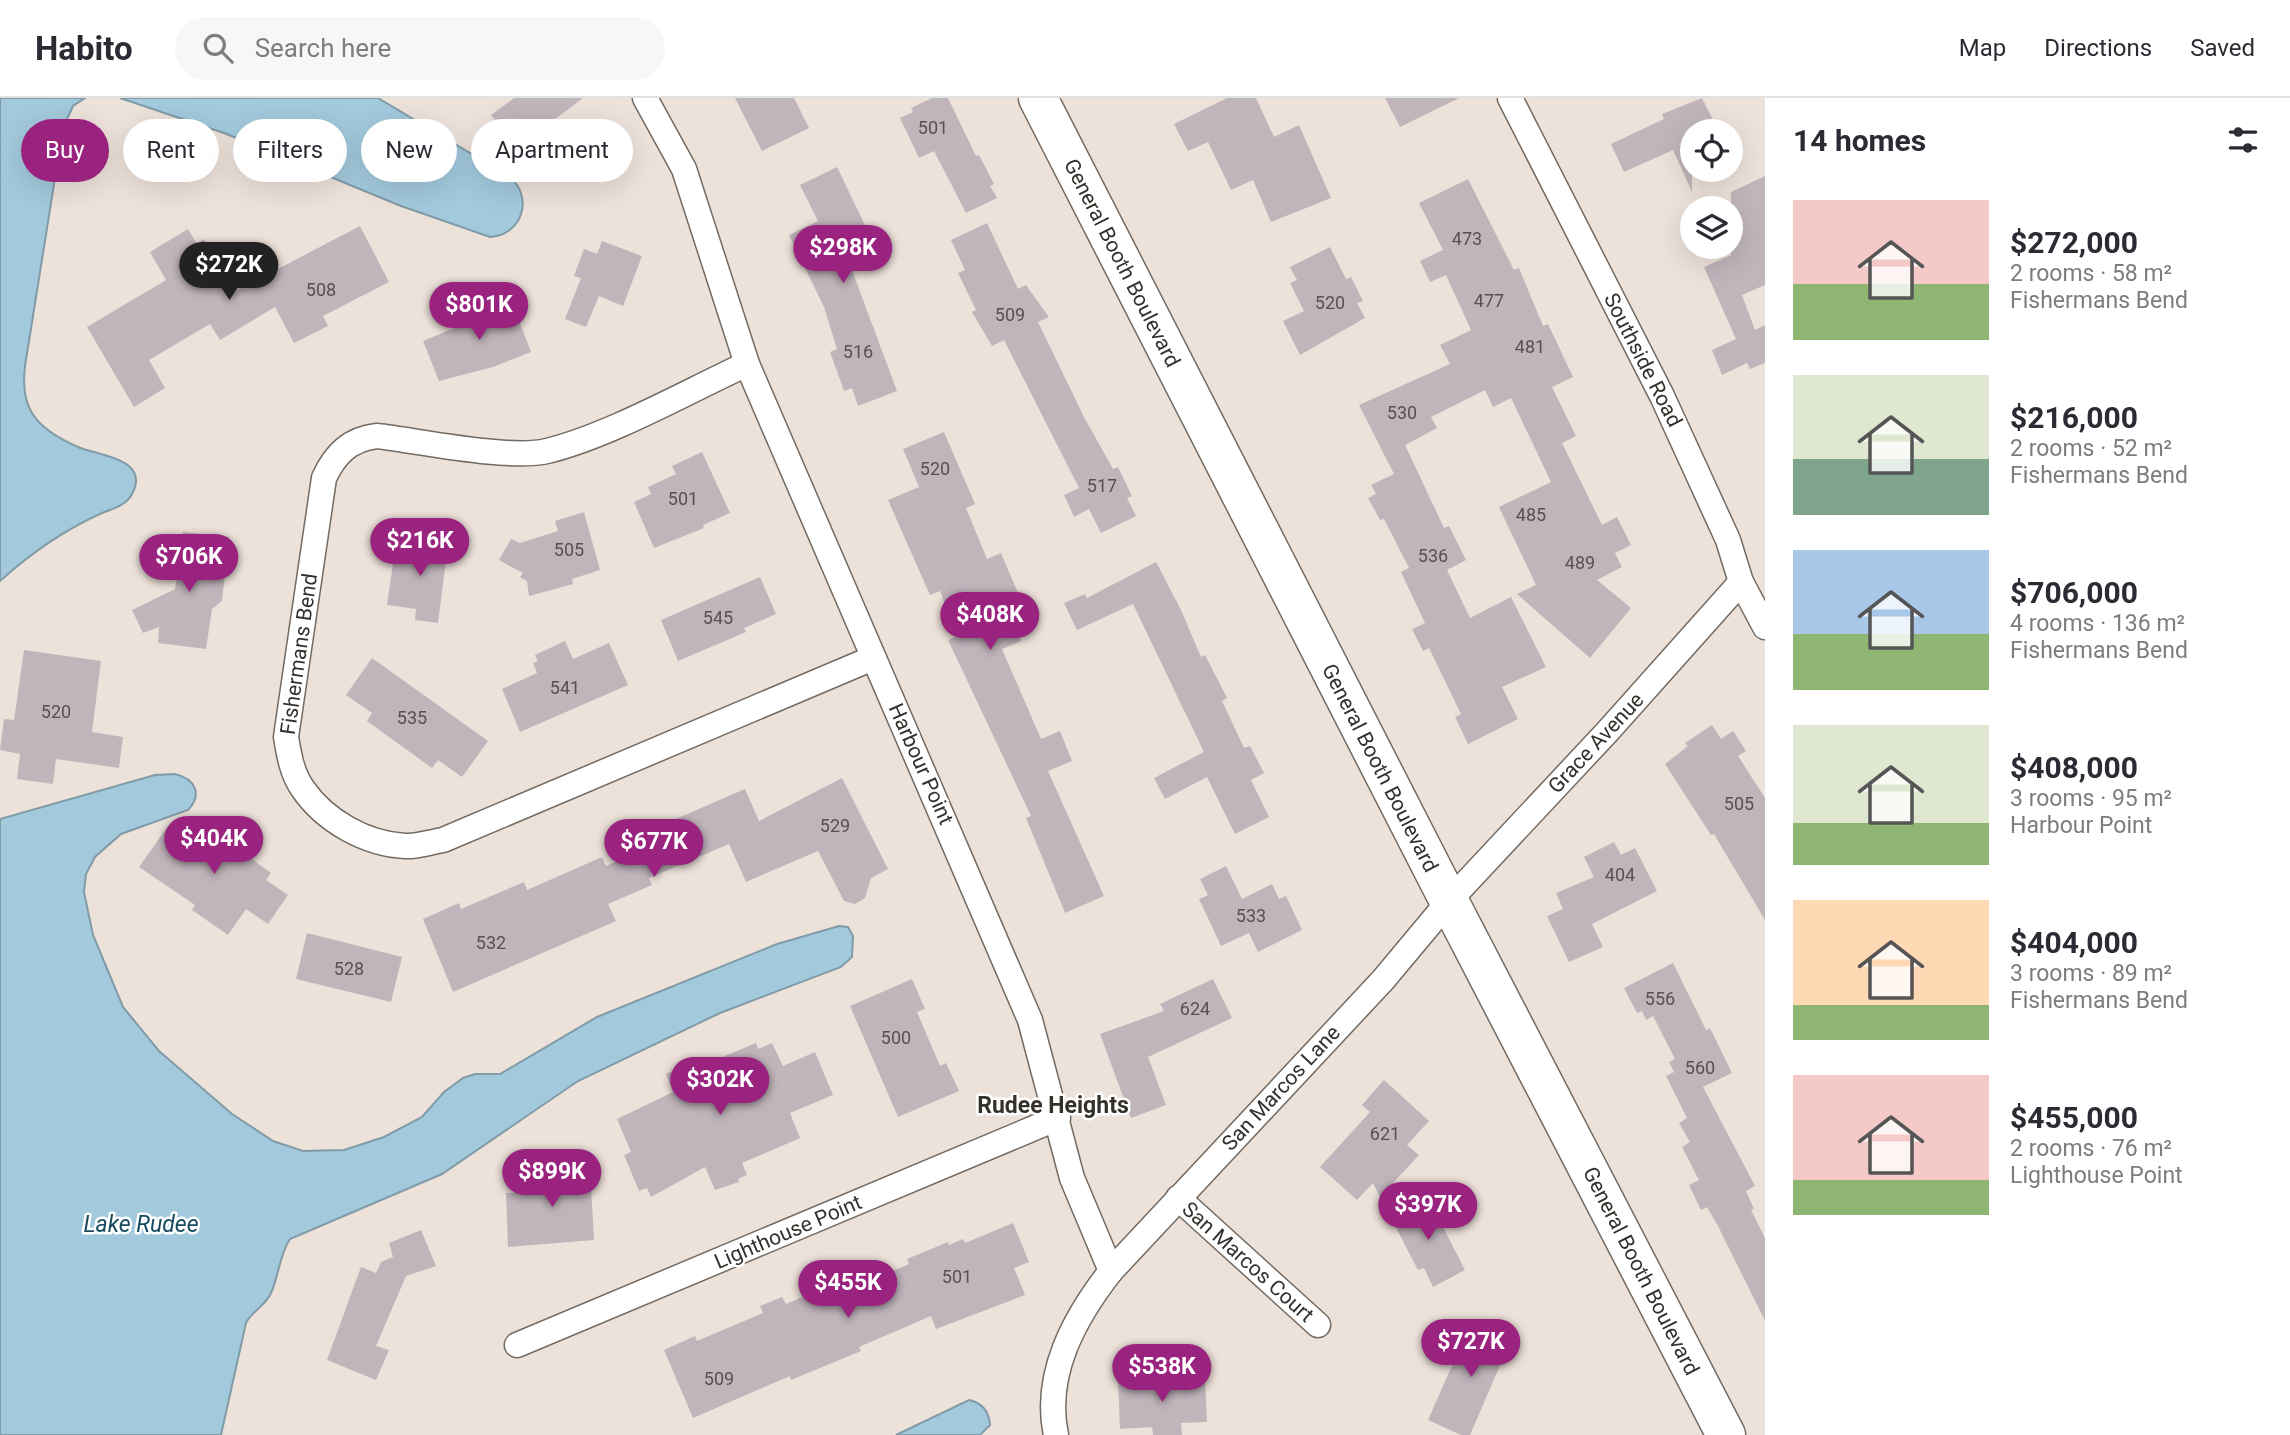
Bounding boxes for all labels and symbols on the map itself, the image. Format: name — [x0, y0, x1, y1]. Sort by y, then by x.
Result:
house number: 501 — [918, 117, 948, 138]
street label: General Booth Boulevard — [1059, 155, 1185, 371]
pin: $298K — [794, 226, 892, 285]
house number: 473 — [1452, 228, 1482, 249]
pin: $272K — [180, 242, 278, 302]
house number: 508 — [306, 279, 336, 300]
pin: $801K — [430, 282, 528, 342]
street label: Southside Road — [1599, 289, 1687, 431]
house number: 477 — [1474, 290, 1504, 311]
house number: 520 — [1315, 292, 1345, 313]
house number: 509 — [995, 304, 1025, 325]
house number: 481 — [1515, 336, 1545, 357]
house number: 516 — [843, 341, 873, 362]
house number: 530 — [1387, 402, 1417, 423]
house number: 520 — [920, 458, 950, 479]
house number: 517 — [1087, 475, 1117, 496]
house number: 501 — [668, 488, 698, 509]
house number: 485 — [1516, 504, 1546, 525]
pin: $216K — [371, 518, 469, 578]
pin: $706K — [140, 534, 238, 594]
house number: 505 — [554, 539, 584, 560]
house number: 536 — [1418, 545, 1448, 566]
house number: 489 — [1565, 552, 1595, 573]
street label: Fishermans Bend — [276, 572, 322, 736]
pin: $408K — [941, 592, 1039, 652]
house number: 545 — [703, 607, 733, 628]
street label: General Booth Boulevard — [1317, 660, 1443, 876]
house number: 541 — [550, 677, 580, 698]
street label: Grace Avenue — [1543, 688, 1649, 798]
street label: Harbour Point — [884, 700, 958, 828]
house number: 520 — [41, 701, 71, 722]
house number: 535 — [397, 707, 427, 728]
house number: 505 — [1724, 793, 1754, 814]
house number: 529 — [820, 815, 850, 836]
pin: $404K — [165, 816, 263, 876]
pin: $677K — [605, 820, 703, 879]
house number: 404 — [1605, 864, 1635, 885]
house number: 533 — [1236, 905, 1266, 926]
house number: 532 — [476, 932, 506, 953]
house number: 528 — [334, 958, 364, 979]
house number: 556 — [1645, 988, 1675, 1009]
house number: 624 — [1180, 998, 1210, 1019]
street label: San Marcos Lane — [1217, 1021, 1345, 1155]
house number: 500 — [881, 1027, 911, 1048]
house number: 560 — [1685, 1057, 1715, 1078]
pin: $302K — [671, 1058, 769, 1117]
district label: Rudee Heights — [977, 1092, 1129, 1119]
house number: 621 — [1370, 1123, 1400, 1144]
pin: $899K — [503, 1150, 601, 1209]
street label: General Booth Boulevard — [1578, 1163, 1704, 1379]
pin: $397K — [1379, 1182, 1477, 1242]
street label: Lighthouse Point — [711, 1190, 865, 1274]
street label: San Marcos Court — [1177, 1197, 1319, 1327]
water label: Lake Rudee — [84, 1211, 199, 1238]
pin: $455K — [799, 1260, 897, 1320]
house number: 501 — [942, 1266, 972, 1287]
pin: $727K — [1422, 1320, 1520, 1379]
pin: $538K — [1113, 1344, 1211, 1404]
house number: 509 — [704, 1368, 734, 1389]

